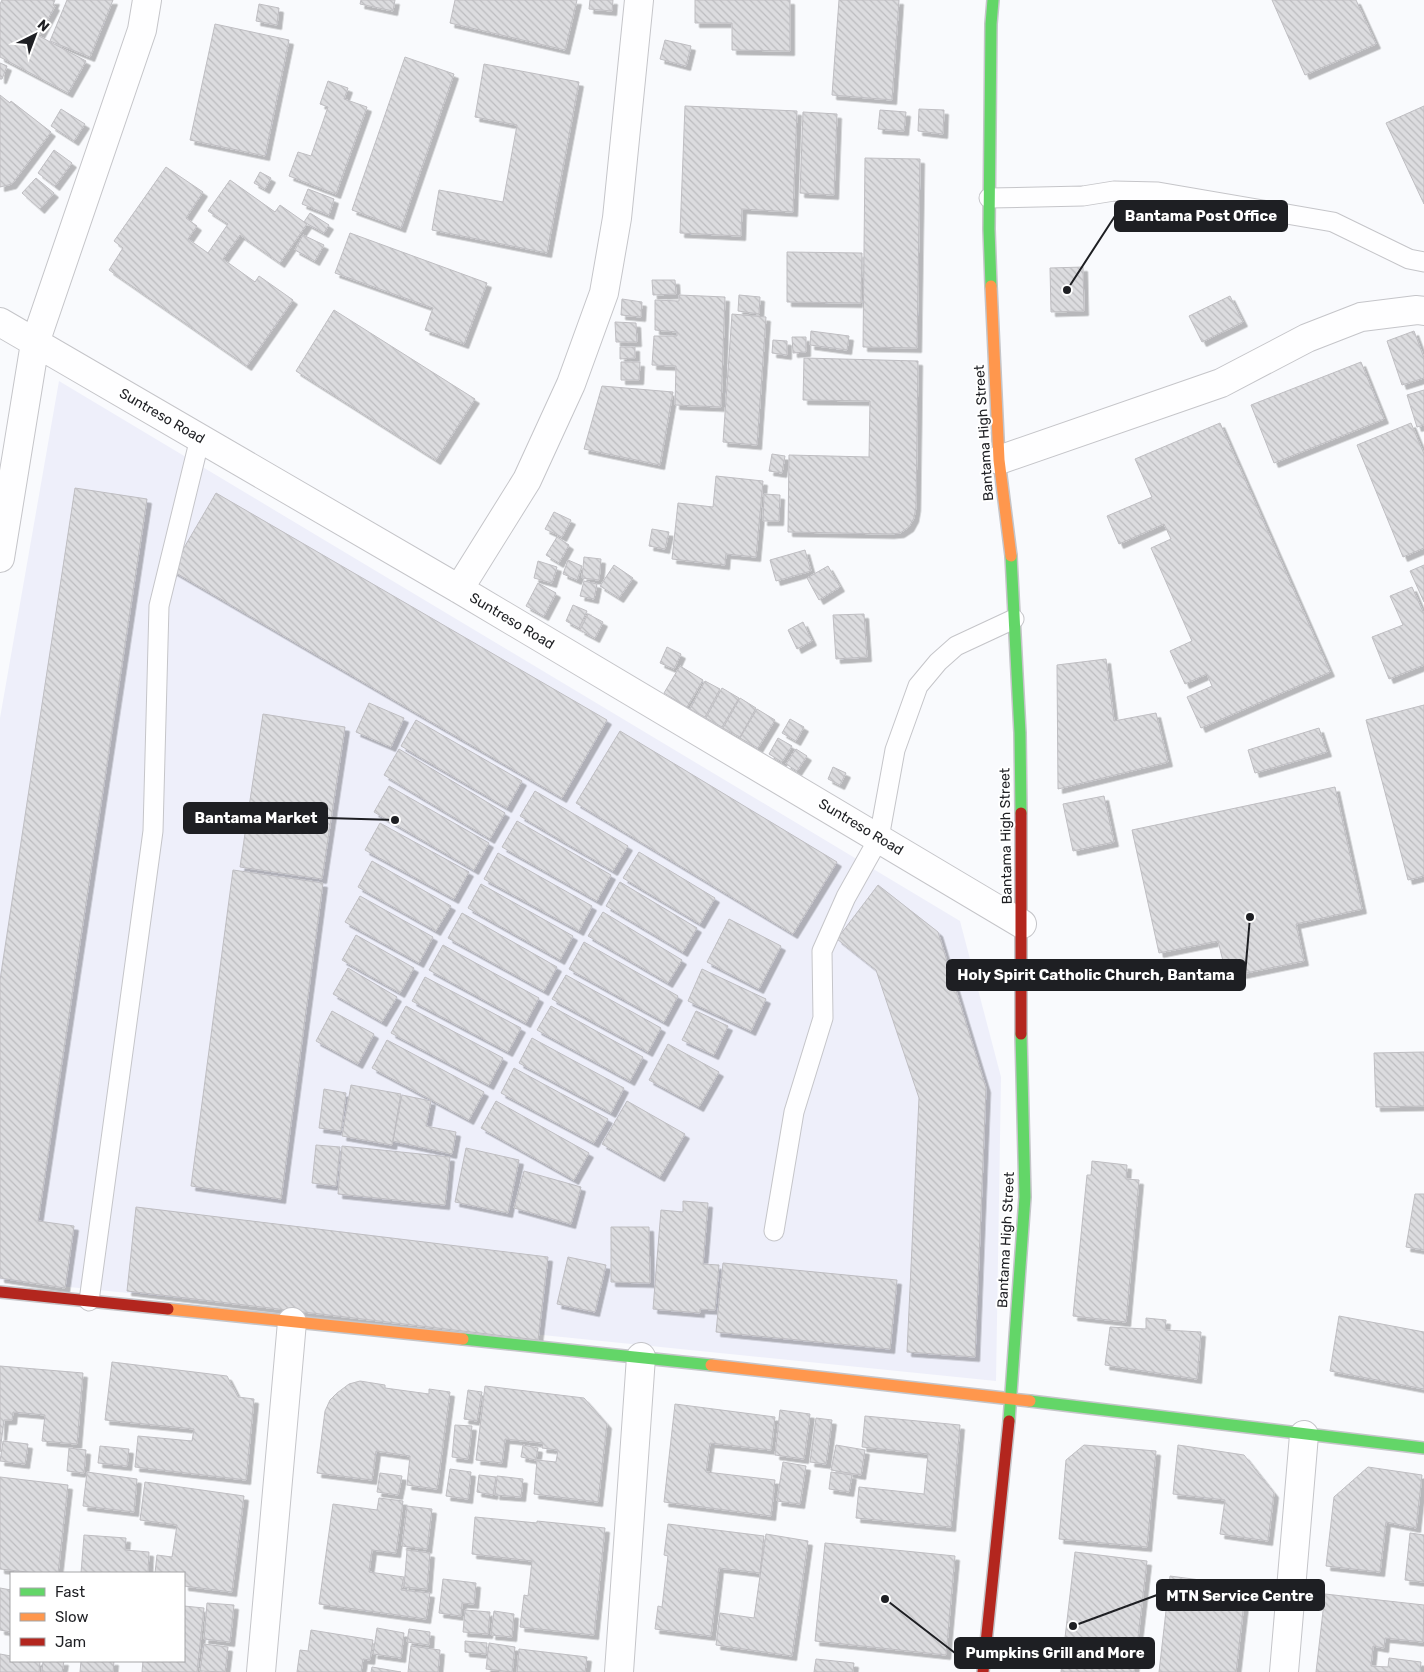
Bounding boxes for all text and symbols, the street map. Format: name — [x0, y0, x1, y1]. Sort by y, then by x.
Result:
north arrow — [10, 10, 60, 60]
text: N — [34, 16, 53, 35]
callout: Bantama Post Office — [1115, 201, 1287, 231]
text: Bantama Post Office — [1125, 207, 1277, 225]
street label: Bantama High Street — [971, 364, 997, 502]
street label: Suntreso Road — [116, 385, 208, 447]
street label: Suntreso Road — [467, 589, 557, 653]
street label: Bantama High Street — [996, 767, 1016, 904]
street label: Suntreso Road — [816, 795, 906, 859]
callout: Bantama Market — [184, 803, 327, 833]
text: Bantama Market — [194, 809, 318, 827]
callout: Holy Spirit Catholic Church, Bantama — [947, 960, 1245, 990]
text: Holy Spirit Catholic Church, Bantama — [957, 966, 1235, 984]
street label: Bantama High Street — [994, 1171, 1018, 1309]
legend — [10, 1572, 185, 1662]
callout: MTN Service Centre — [1157, 1580, 1324, 1610]
text: Fast — [55, 1583, 85, 1601]
text: MTN Service Centre — [1166, 1587, 1314, 1605]
text: Slow — [55, 1608, 88, 1626]
text: Jam — [55, 1633, 86, 1651]
callout: Pumpkins Grill and More — [955, 1638, 1154, 1668]
text: Pumpkins Grill and More — [965, 1644, 1145, 1662]

